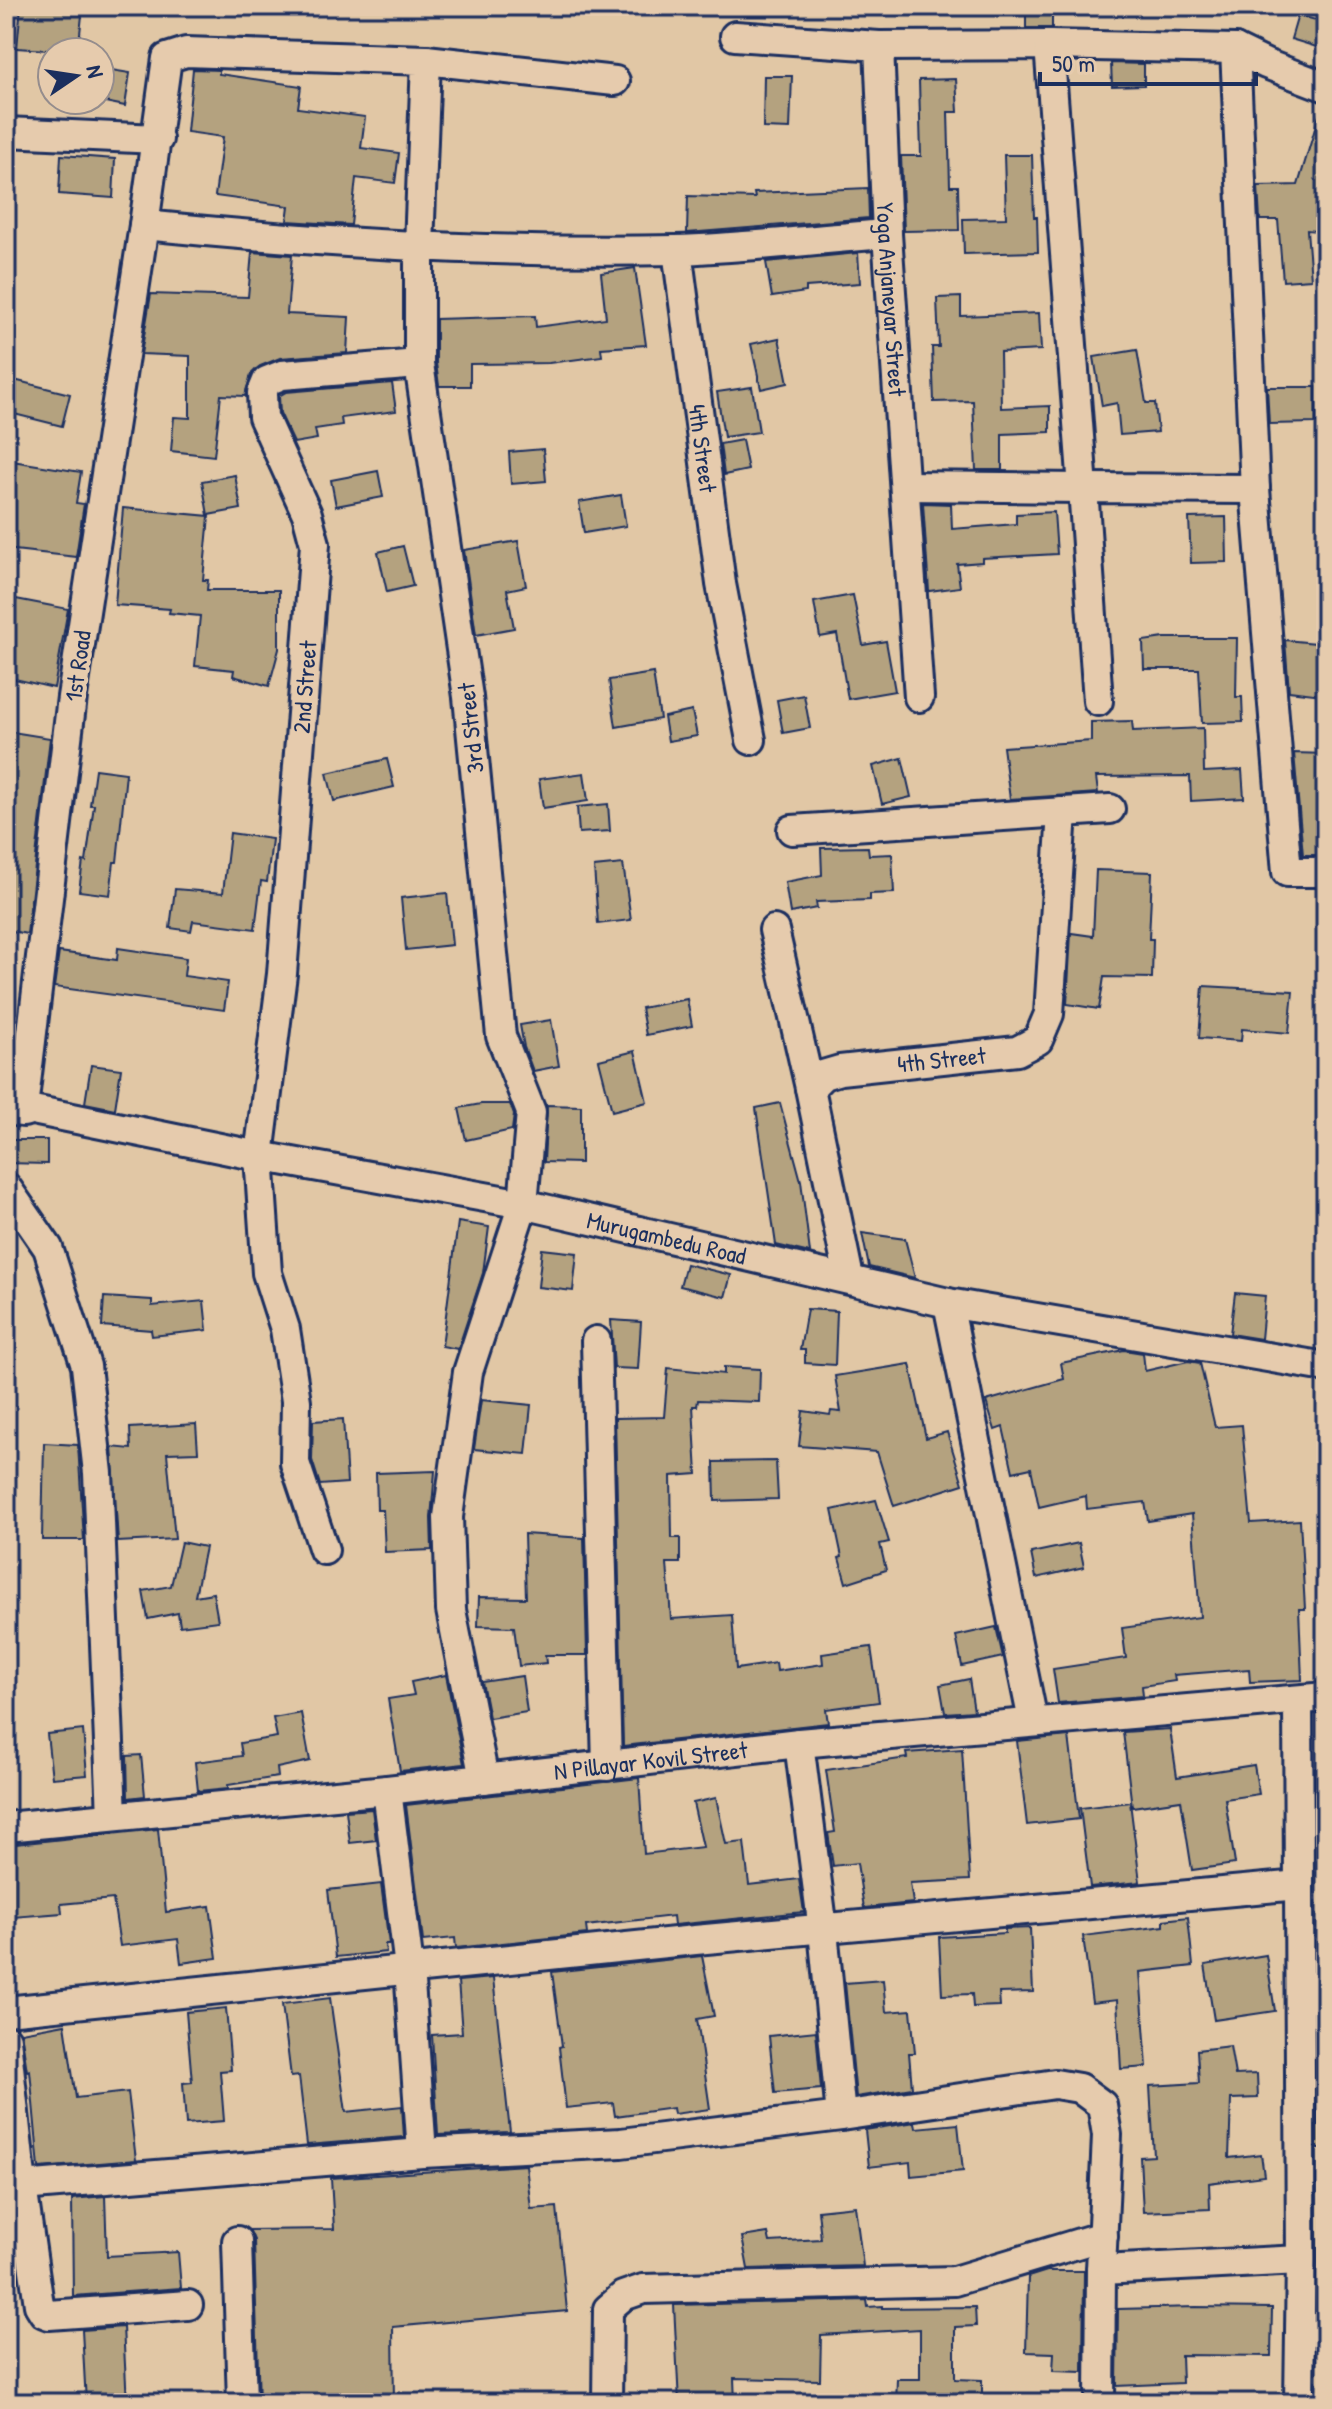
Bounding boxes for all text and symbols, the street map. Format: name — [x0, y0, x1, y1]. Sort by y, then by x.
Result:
north arrow — [36, 36, 116, 116]
scale bar — [1040, 36, 1256, 86]
text: 50 m — [1052, 47, 1095, 79]
text: N — [80, 62, 111, 81]
street label: Yoga Anjaneyar Street — [870, 202, 914, 398]
street label: 4th Street — [681, 402, 725, 495]
street label: 1st Road — [56, 629, 98, 703]
street label: 2nd Street — [285, 639, 324, 734]
street label: 3rd Street — [449, 680, 491, 775]
street label: 4th Street — [895, 1038, 988, 1080]
street label: Murugambedu Road — [584, 1203, 749, 1271]
street label: N Pillayar Kovil Street — [552, 1733, 750, 1787]

